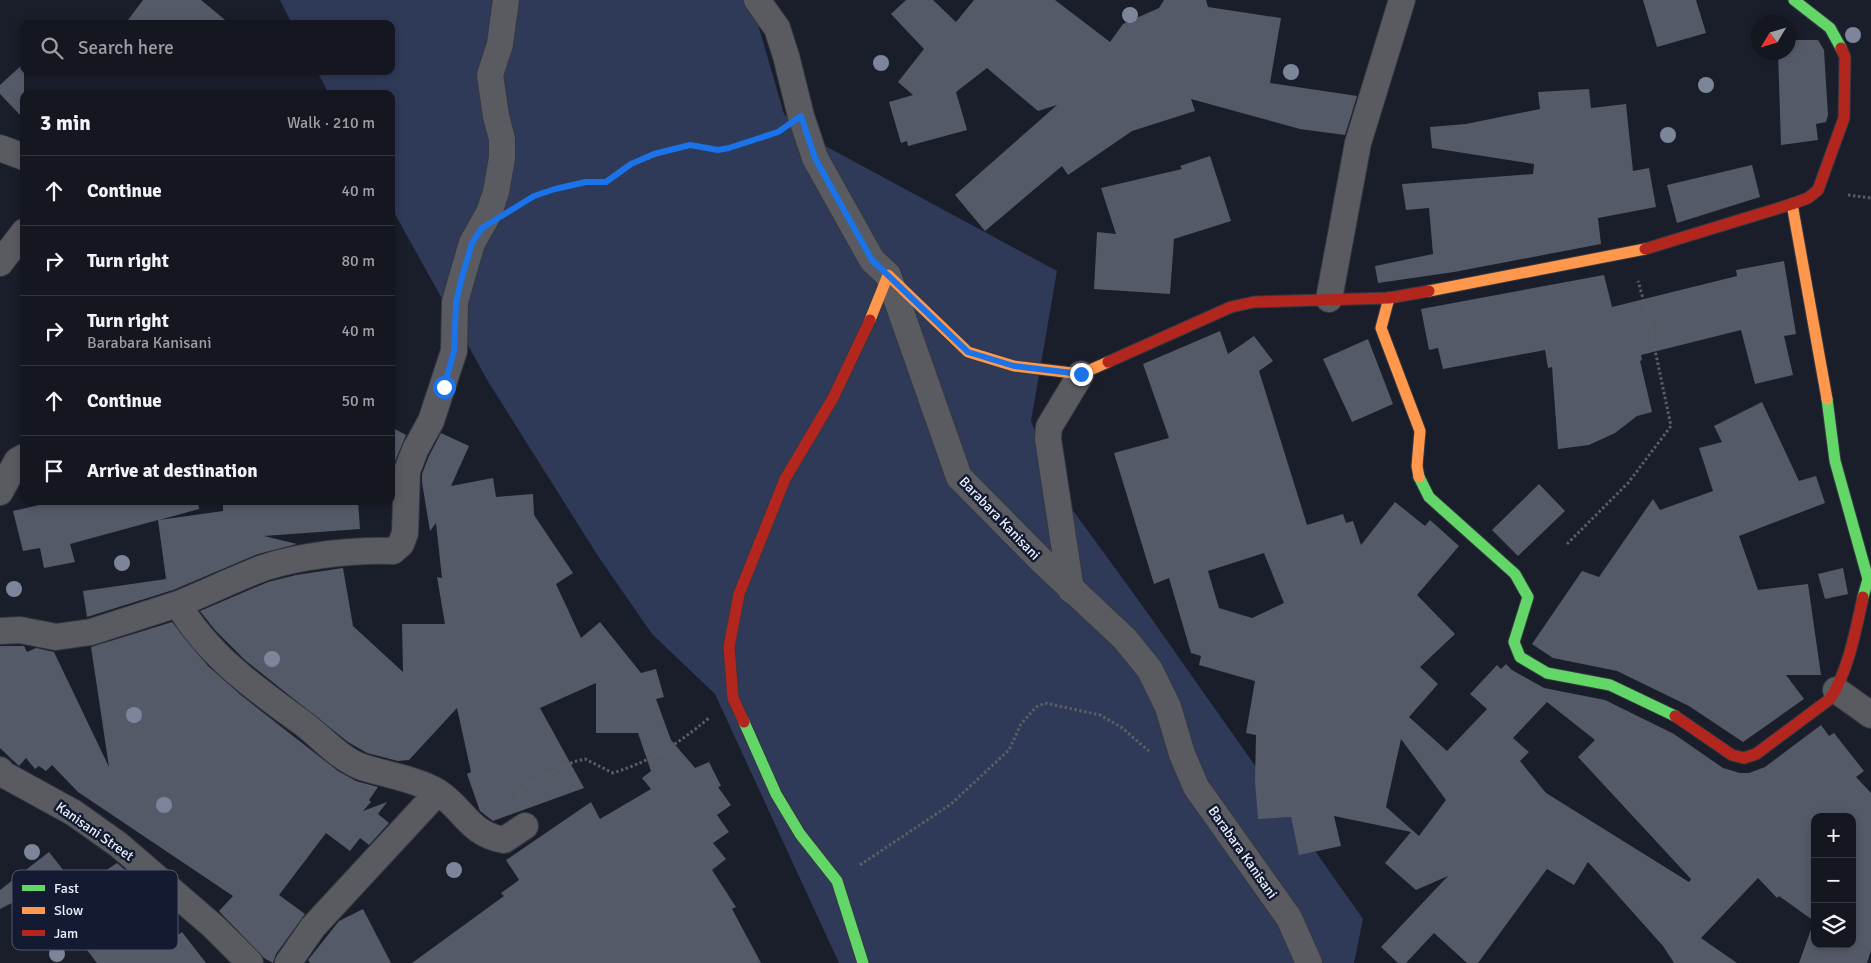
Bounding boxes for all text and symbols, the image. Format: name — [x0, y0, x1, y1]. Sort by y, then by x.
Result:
north arrow — [1751, 15, 1796, 60]
search box — [20, 20, 395, 75]
icon: search — [38, 34, 66, 62]
text: Search here — [78, 36, 174, 60]
text: 3 min — [40, 110, 91, 136]
text: Walk · 210 m — [287, 113, 375, 133]
icon: ahead — [40, 177, 68, 205]
text: Continue — [87, 179, 162, 203]
text: 40 m — [341, 181, 375, 201]
icon: right — [40, 247, 68, 275]
text: Turn right — [87, 249, 169, 273]
text: 80 m — [341, 251, 375, 271]
text: Turn right — [87, 309, 169, 333]
icon: right — [40, 317, 68, 345]
text: 40 m — [341, 321, 375, 341]
text: Barabara Kanisani — [87, 333, 212, 353]
route end — [1070, 363, 1093, 386]
route start — [433, 376, 456, 399]
icon: ahead — [40, 387, 68, 415]
text: Continue — [87, 389, 162, 413]
text: 50 m — [341, 391, 375, 411]
icon: arrive — [40, 457, 68, 485]
text: Arrive at destination — [87, 459, 258, 483]
street label: Barabara Kanisani — [956, 473, 1044, 563]
street label: Kanisani Street — [53, 798, 137, 865]
street label: Barabara Kanisani — [1204, 803, 1281, 902]
map controls — [1811, 813, 1856, 948]
button: + — [1811, 813, 1856, 858]
button: − — [1811, 858, 1856, 903]
legend — [12, 870, 178, 950]
text: Fast — [54, 880, 79, 897]
text: Slow — [54, 902, 83, 919]
button: layers — [1811, 903, 1856, 948]
text: Jam — [54, 925, 78, 942]

